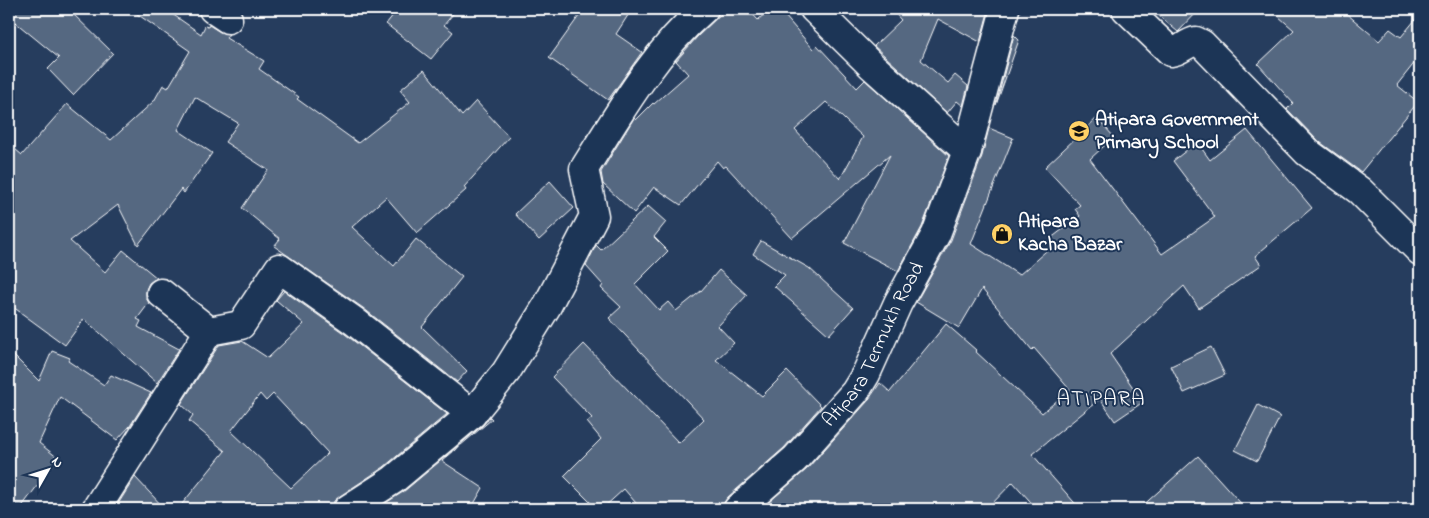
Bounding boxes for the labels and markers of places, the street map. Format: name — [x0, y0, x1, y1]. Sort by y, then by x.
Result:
place label: Atipara Government Primary School — [1095, 106, 1259, 159]
school or university icon: Atipara Government Primary School — [1067, 119, 1091, 143]
place label: Atipara Kacha Bazar — [1018, 208, 1123, 260]
shop icon: Atipara Kacha Bazar — [990, 222, 1014, 246]

